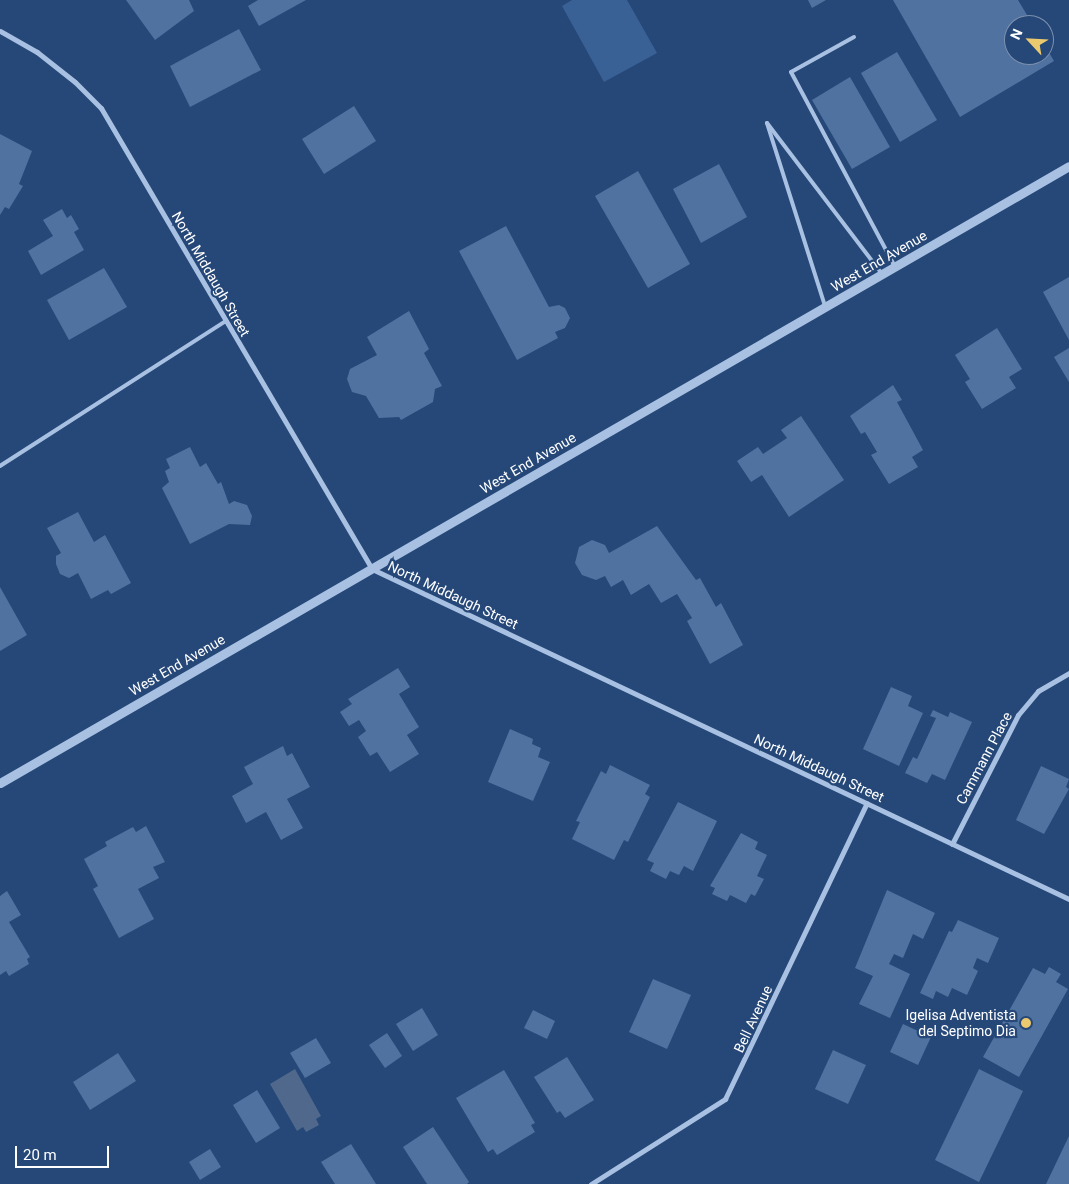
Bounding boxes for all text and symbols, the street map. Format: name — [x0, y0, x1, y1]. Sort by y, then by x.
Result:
north arrow — [1004, 15, 1054, 65]
text: N — [1007, 26, 1026, 42]
street label: North Middaugh Street — [168, 209, 254, 339]
street label: West End Avenue — [828, 227, 930, 295]
street label: West End Avenue — [477, 429, 579, 497]
street label: North Middaugh Street — [385, 557, 521, 633]
street label: West End Avenue — [126, 631, 228, 699]
street label: Cammann Place — [953, 709, 1015, 807]
street label: North Middaugh Street — [751, 730, 887, 806]
street label: Bell Avenue — [730, 983, 776, 1055]
place label: Igelisa Adventista del Septimo Dia — [906, 1007, 1016, 1040]
marker: Igelisa Adventista del Septimo Dia — [1020, 1017, 1032, 1029]
scale bar — [18, 1136, 111, 1168]
text: 20 m — [23, 1146, 57, 1164]

